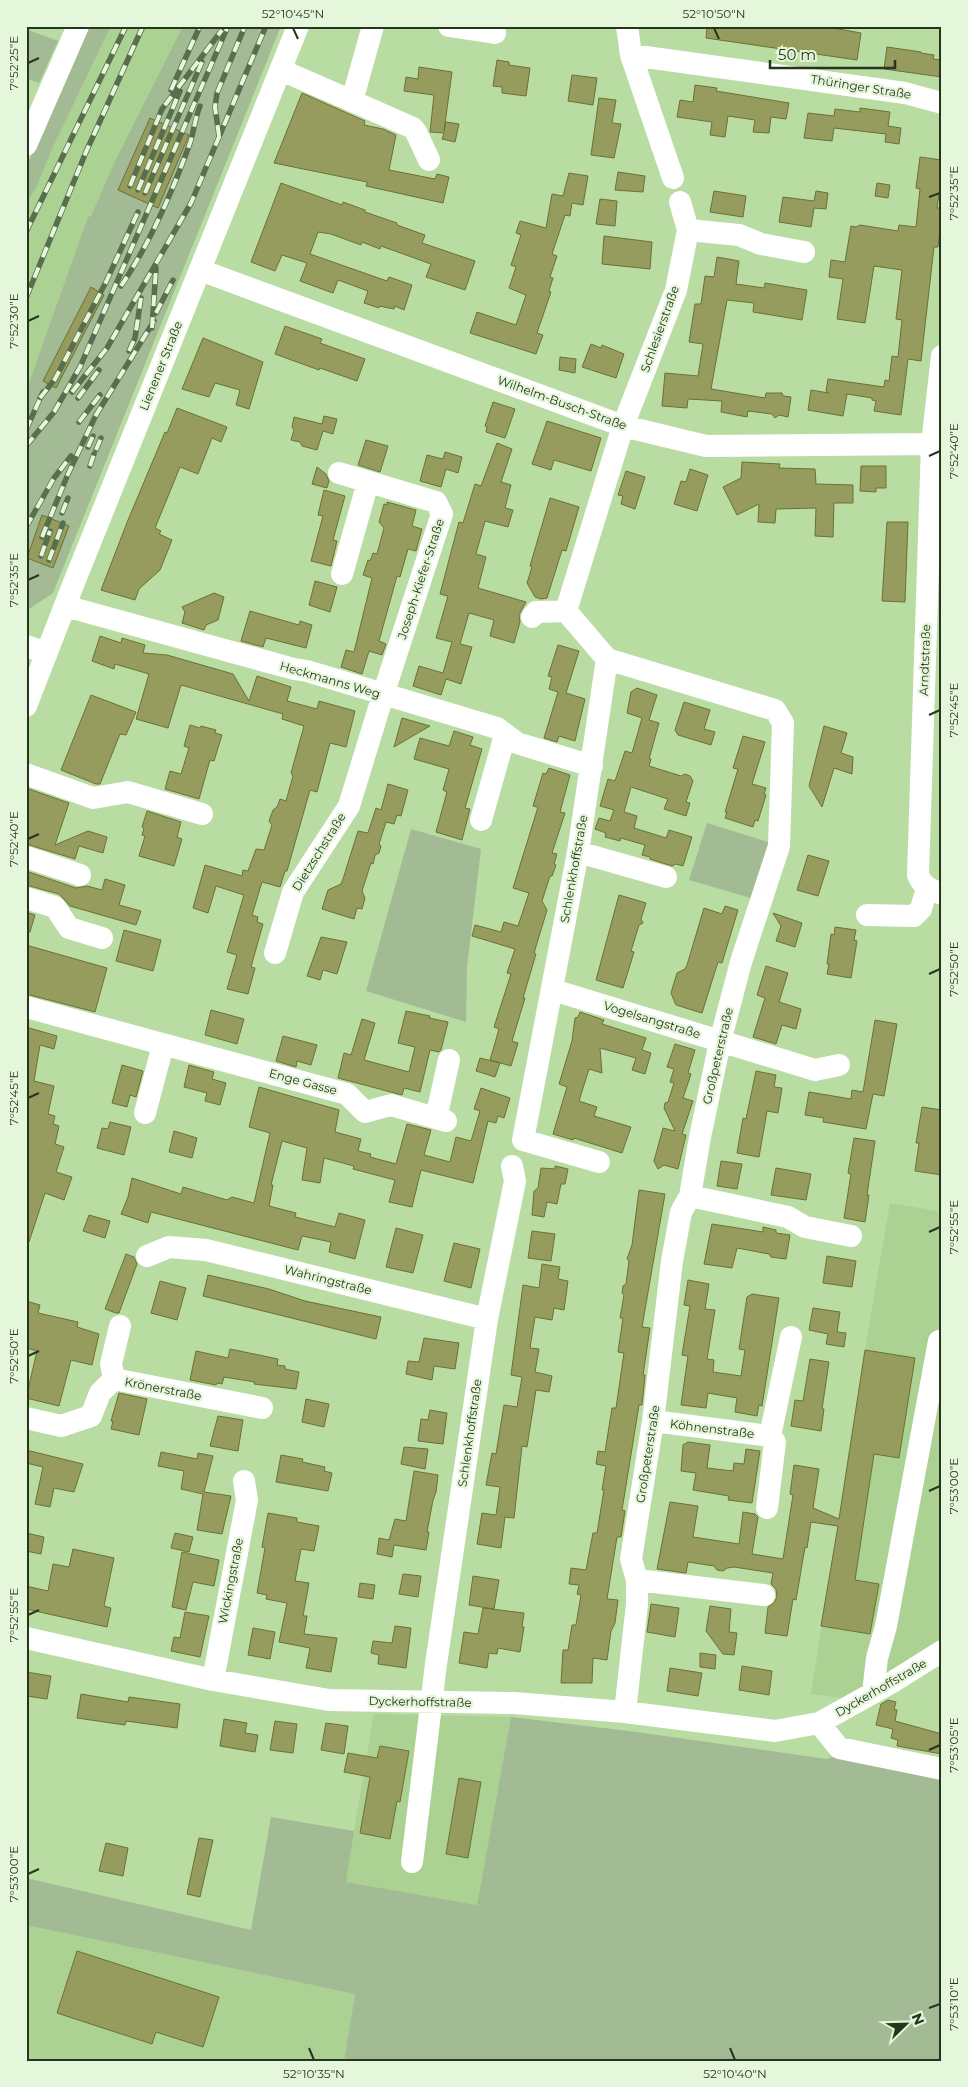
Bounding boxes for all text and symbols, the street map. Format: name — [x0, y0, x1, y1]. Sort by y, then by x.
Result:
text: 52°10'45"N — [262, 6, 324, 21]
text: 52°10'50"N — [682, 6, 746, 21]
text: 7°52'25"E — [6, 36, 21, 90]
scale bar — [770, 38, 896, 70]
text: 50 m — [778, 45, 816, 64]
street label: Thüringer Straße — [810, 71, 912, 102]
text: 7°52'35"E — [946, 166, 961, 220]
street label: Schlesierstraße — [637, 283, 682, 374]
text: 7°52'30"E — [6, 293, 21, 349]
street label: Lienener Straße — [136, 319, 185, 413]
street label: Wilhelm-Busch-Straße — [495, 372, 629, 433]
text: 7°52'40"E — [946, 423, 961, 479]
street label: Joseph-Kiefer-Straße — [394, 517, 447, 642]
text: 7°52'35"E — [6, 553, 21, 607]
street label: Arndtstraße — [916, 624, 933, 696]
street label: Heckmanns Weg — [278, 658, 382, 701]
text: 7°52'45"E — [946, 683, 961, 737]
street label: Dietzschstraße — [289, 810, 349, 894]
text: 7°52'40"E — [6, 811, 21, 867]
street label: Schlenkhoffstraße — [557, 814, 590, 924]
text: 7°52'50"E — [946, 941, 961, 997]
street label: Vogelsangstraße — [602, 998, 702, 1041]
street label: Großpeterstraße — [699, 1006, 736, 1106]
street label: Enge Gasse — [267, 1065, 339, 1098]
text: 7°52'45"E — [6, 1071, 21, 1125]
text: 7°52'55"E — [946, 1200, 961, 1254]
street label: Wahringstraße — [283, 1261, 373, 1298]
text: 7°52'50"E — [6, 1328, 21, 1384]
street label: Krönerstraße — [123, 1374, 203, 1403]
street label: Schlenkhoffstraße — [454, 1378, 485, 1488]
street label: Großpeterstraße — [632, 1404, 663, 1504]
street label: Köhnenstraße — [669, 1416, 755, 1441]
text: 7°53'00"E — [946, 1458, 961, 1514]
street label: Wickingstraße — [215, 1537, 246, 1625]
text: 7°52'55"E — [6, 1588, 21, 1642]
street label: Dyckerhoffstraße — [832, 1655, 929, 1720]
street label: Dyckerhoffstraße — [368, 1693, 472, 1710]
text: 7°53'05"E — [946, 1717, 961, 1773]
text: 7°53'00"E — [6, 1846, 21, 1902]
text: 7°53'10"E — [946, 1977, 961, 2031]
north arrow — [880, 2000, 930, 2050]
text: N — [907, 2010, 928, 2028]
text: 52°10'35"N — [283, 2066, 345, 2081]
text: 52°10'40"N — [703, 2066, 767, 2081]

